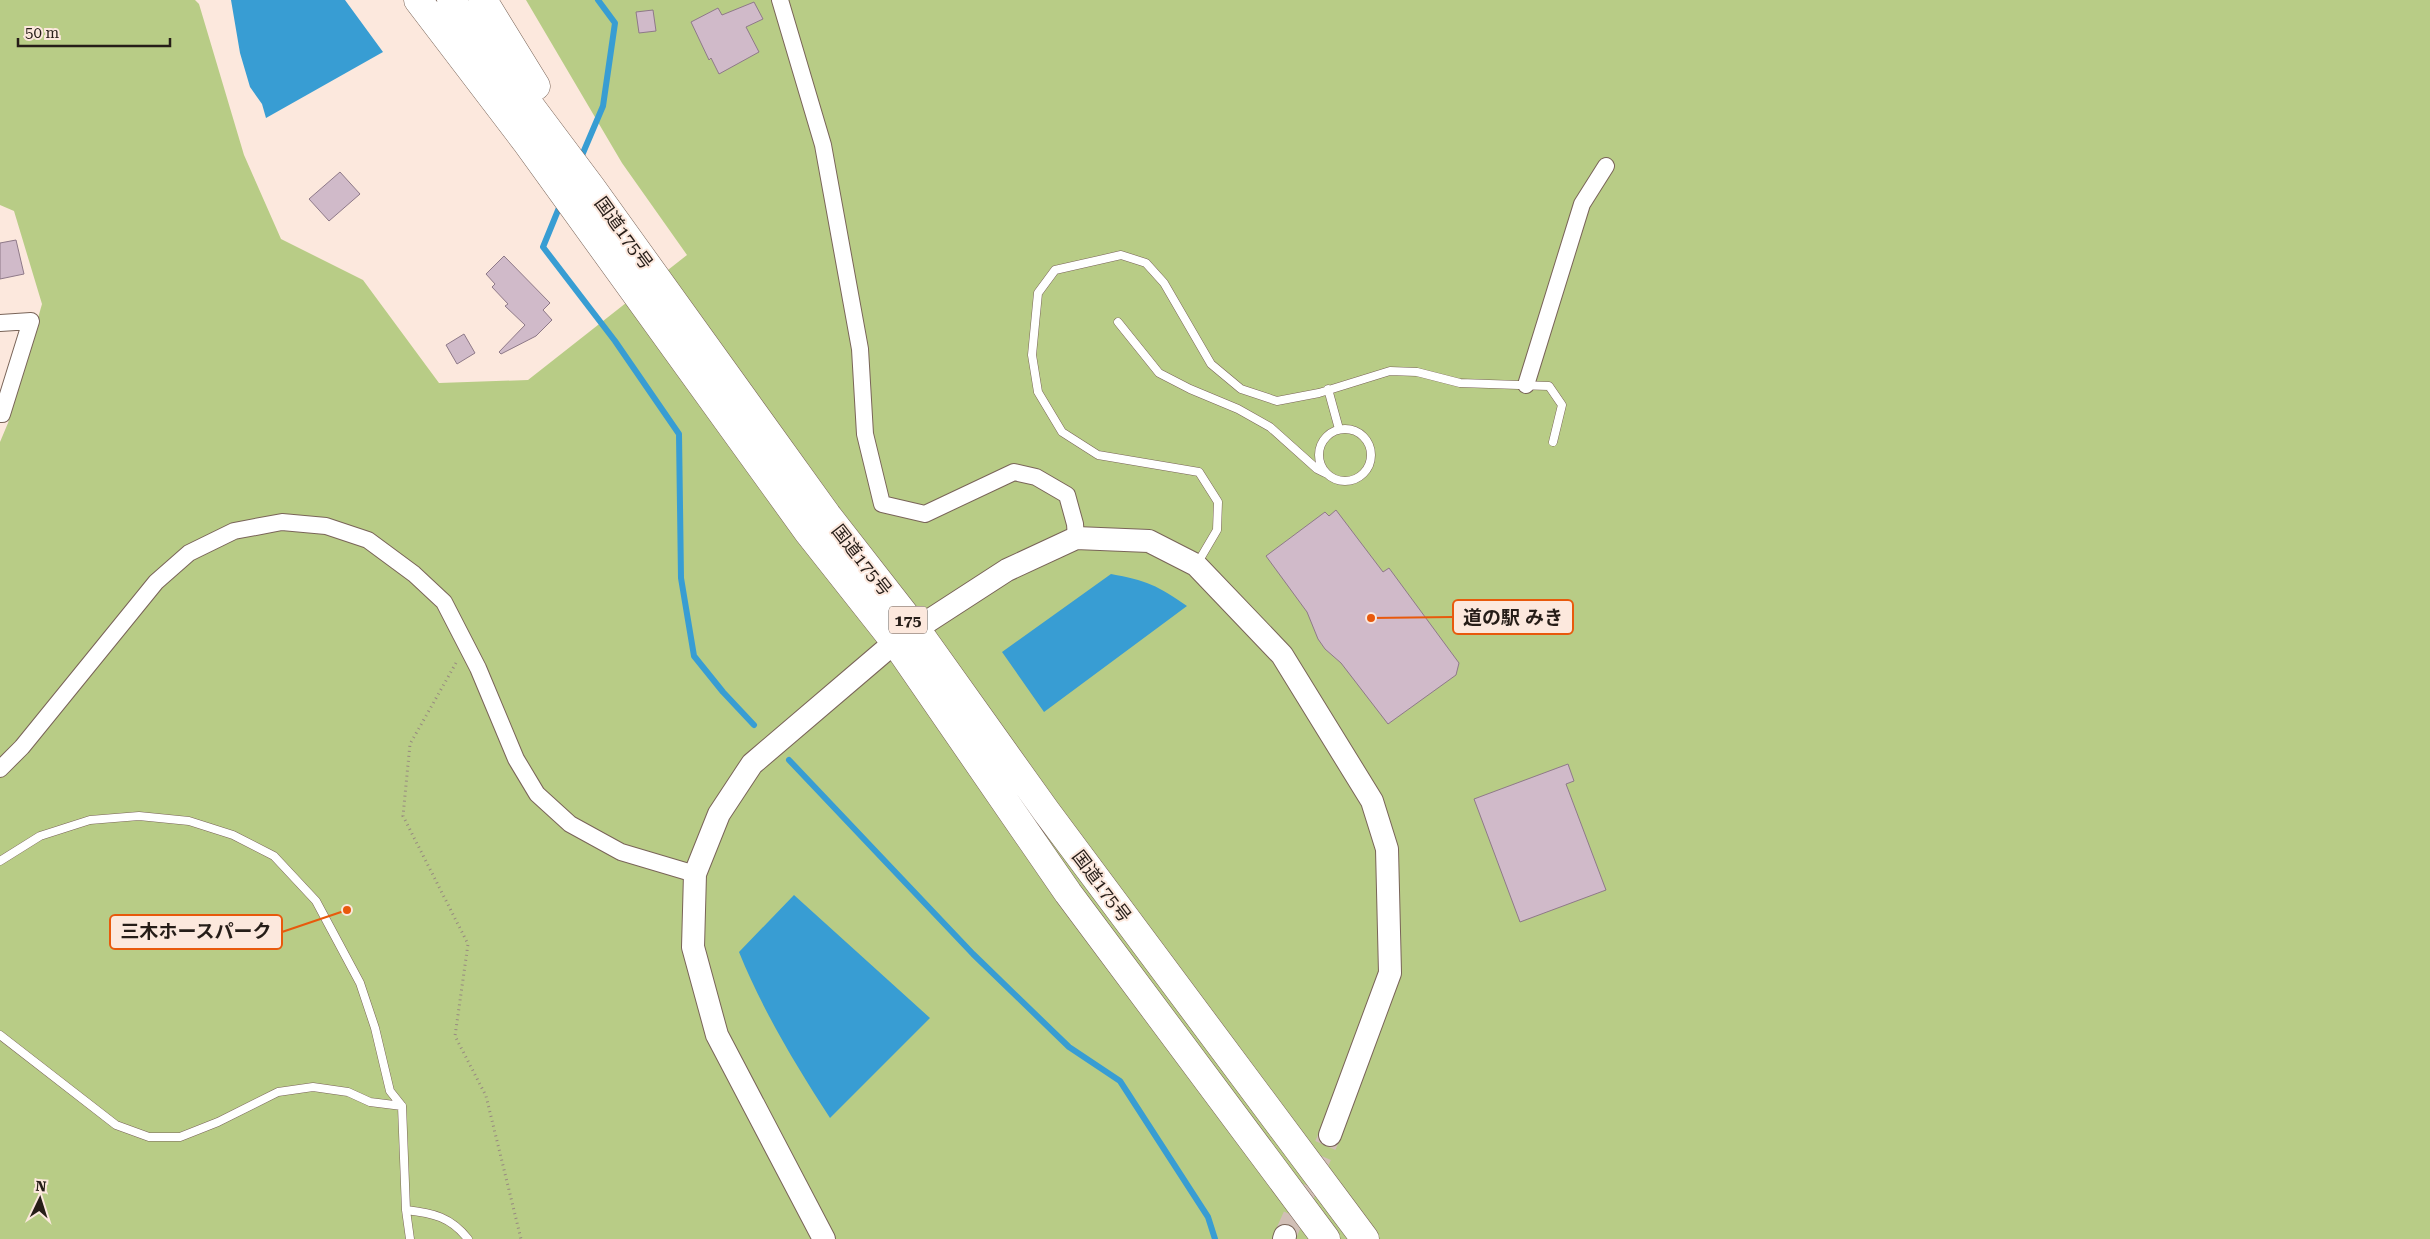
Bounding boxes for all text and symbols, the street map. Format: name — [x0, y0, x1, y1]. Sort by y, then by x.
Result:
scale bar — [18, 15, 170, 47]
text: 50 m — [25, 24, 60, 42]
street label: 国道175号 — [591, 193, 657, 273]
street label: 国道175号 — [828, 520, 896, 600]
callout: 道の駅 みき — [1453, 600, 1573, 634]
road number: 175 — [889, 606, 927, 634]
text: 道の駅 みき — [1463, 606, 1563, 629]
street label: 国道175号 — [1068, 846, 1136, 926]
callout: 三木ホースパーク — [110, 915, 282, 949]
text: 三木ホースパーク — [120, 920, 272, 943]
north arrow — [15, 1174, 65, 1224]
text: N — [35, 1178, 47, 1194]

